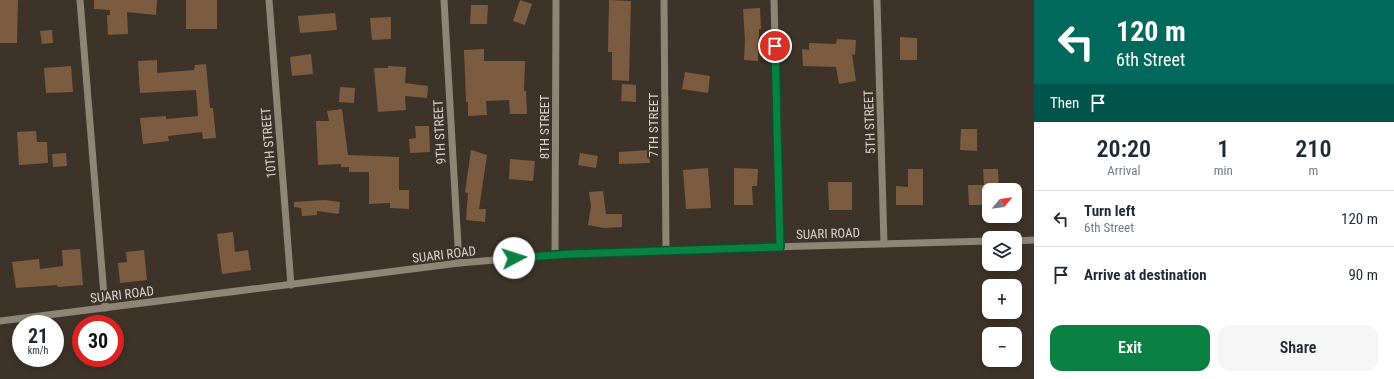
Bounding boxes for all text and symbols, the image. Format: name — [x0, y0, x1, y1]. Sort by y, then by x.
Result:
text: 120 m — [1116, 15, 1186, 48]
icon: left — [1050, 16, 1102, 68]
pin — [758, 29, 792, 63]
icon: arrive — [764, 35, 786, 57]
text: 6th Street — [1116, 49, 1185, 70]
street label: 5TH STREET — [861, 89, 878, 154]
icon: arrive — [1087, 92, 1109, 114]
street label: 7TH STREET — [646, 93, 661, 157]
text: Then — [1050, 94, 1079, 112]
street label: 8TH STREET — [537, 95, 552, 159]
street label: 9TH STREET — [430, 99, 449, 165]
street label: 10TH STREET — [258, 107, 279, 179]
text: 20:20 — [1097, 135, 1151, 163]
text: 1 — [1217, 135, 1229, 163]
text: 210 — [1295, 135, 1331, 163]
text: Arrival — [1107, 163, 1140, 178]
text: min — [1214, 163, 1233, 178]
text: m — [1308, 163, 1318, 178]
north arrow — [982, 183, 1022, 223]
map controls — [982, 183, 1022, 367]
text: Turn left — [1084, 202, 1135, 220]
icon: left — [1050, 208, 1072, 230]
text: 120 m — [1341, 210, 1378, 228]
text: 6th Street — [1084, 220, 1134, 235]
street label: SUARI ROAD — [796, 225, 860, 242]
button: layers — [982, 231, 1022, 271]
position arrow — [493, 237, 535, 279]
street label: SUARI ROAD — [411, 243, 477, 266]
icon: arrive — [1050, 264, 1072, 286]
text: Arrive at destination — [1084, 266, 1207, 284]
text: 90 m — [1348, 266, 1378, 284]
button: + — [982, 279, 1022, 319]
street label: SUARI ROAD — [89, 283, 155, 306]
speed limit sign: 30 — [72, 315, 124, 367]
text: 21 — [28, 324, 48, 348]
button: Exit — [1050, 325, 1210, 371]
button: Share — [1218, 325, 1378, 371]
button: − — [982, 327, 1022, 367]
text: km/h — [28, 345, 48, 356]

